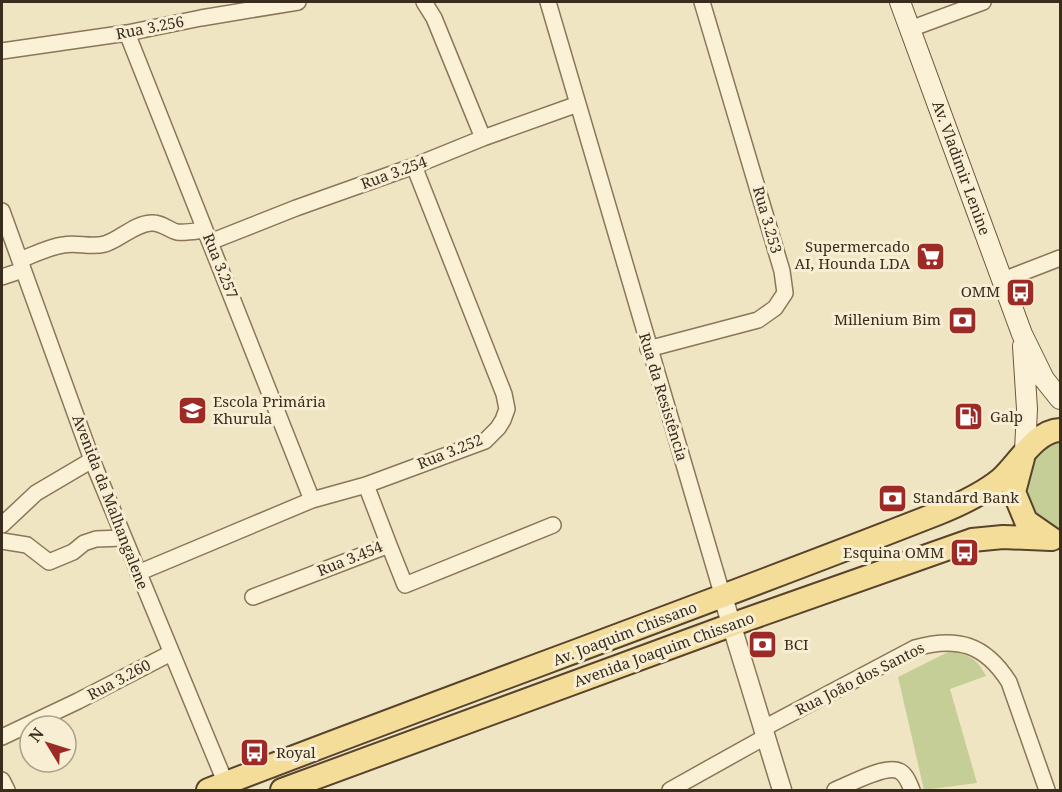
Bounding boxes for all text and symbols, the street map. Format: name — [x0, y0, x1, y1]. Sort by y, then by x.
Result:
street label: Rua 3.256 — [114, 11, 186, 43]
street label: Av. Vladimir Lenine — [928, 98, 996, 238]
street label: Rua 3.254 — [358, 151, 430, 193]
street label: Rua 3.253 — [749, 184, 787, 256]
street label: Rua 3.257 — [199, 230, 243, 301]
place label: Supermercado AI, Hounda LDA — [794, 236, 910, 273]
supermarket icon: Supermercado AI, Hounda LDA — [915, 240, 947, 272]
bus stop icon: OMM — [1005, 276, 1037, 308]
place label: OMM — [961, 281, 1000, 301]
bank icon: Millenium Bim — [946, 304, 978, 336]
place label: Millenium Bim — [834, 309, 941, 329]
street label: Rua da Resistência — [635, 330, 693, 463]
place label: Escola Primária Khurula — [213, 391, 326, 428]
school or university icon: Escola Primária Khurula — [176, 395, 208, 427]
fuel station icon: Galp — [953, 401, 985, 433]
place label: Galp — [990, 406, 1023, 426]
street label: Avenida da Malhangalene — [68, 411, 154, 592]
street label: Rua 3.252 — [414, 429, 485, 473]
bank icon: Standard Bank — [876, 482, 908, 514]
place label: Standard Bank — [913, 487, 1019, 507]
street label: Rua 3.454 — [314, 536, 386, 580]
bus stop icon: Esquina OMM — [949, 537, 981, 569]
place label: Esquina OMM — [843, 542, 944, 562]
street label: Av. Joaquim Chissano — [550, 596, 700, 670]
street label: Avenida Joaquim Chissano — [571, 607, 757, 691]
bank icon: BCI — [747, 629, 779, 661]
place label: BCI — [784, 634, 809, 654]
street label: Rua João dos Santos — [792, 637, 928, 719]
street label: Rua 3.260 — [83, 654, 154, 704]
north arrow — [18, 714, 78, 774]
text: N — [24, 723, 49, 747]
bus stop icon: Royal — [239, 737, 271, 769]
place label: Royal — [276, 742, 316, 762]

